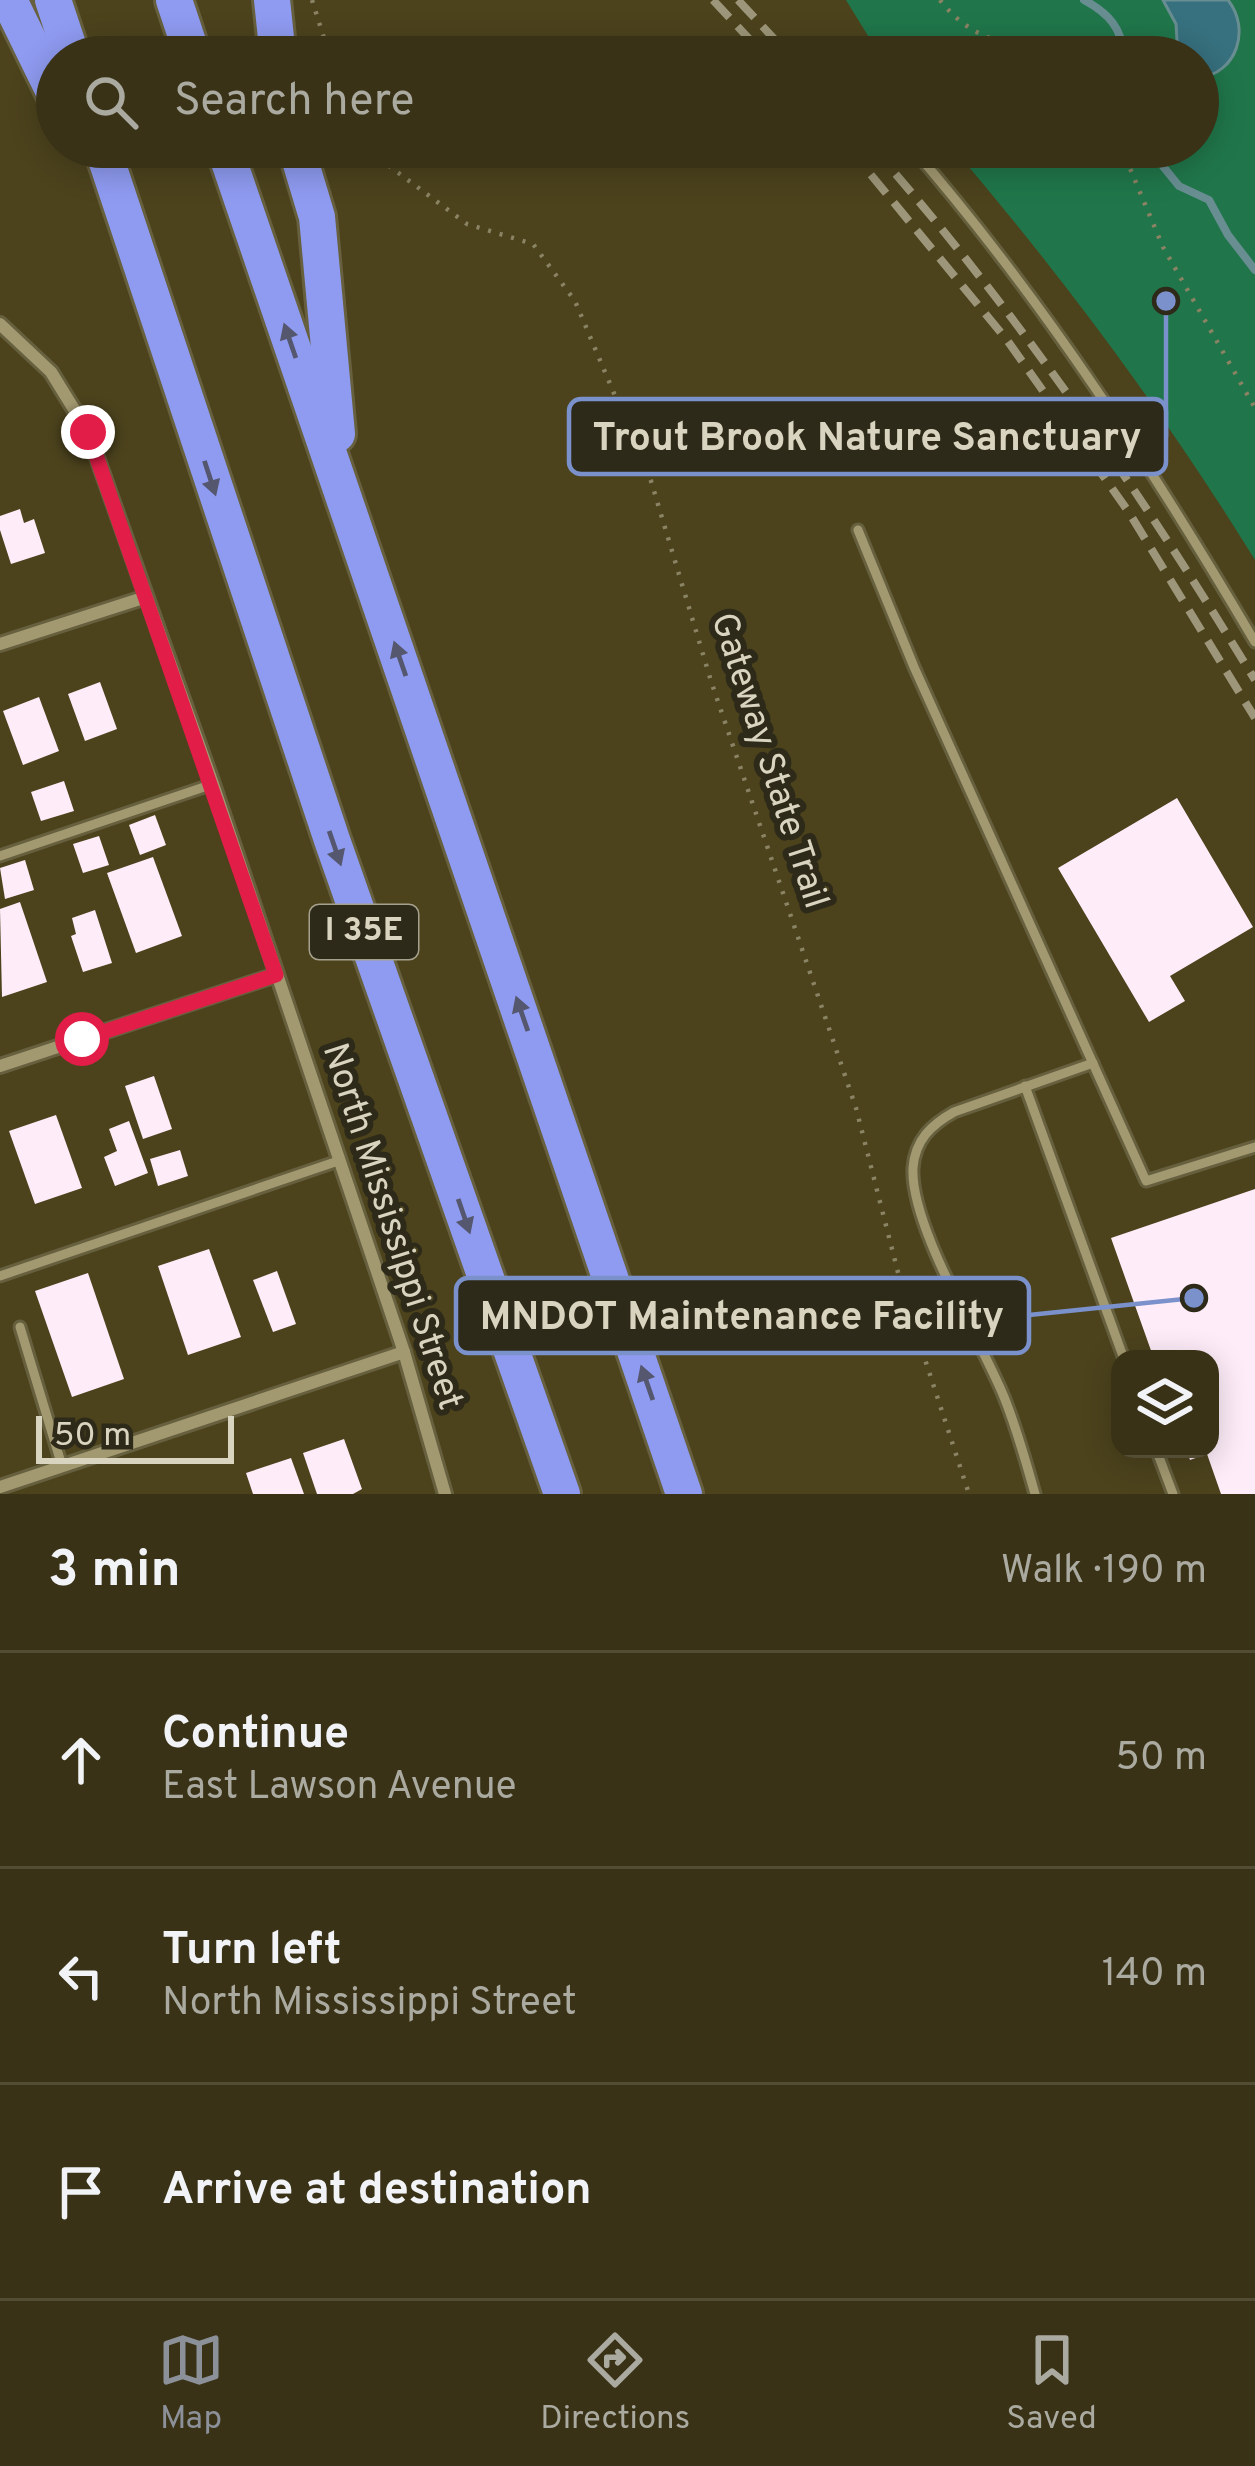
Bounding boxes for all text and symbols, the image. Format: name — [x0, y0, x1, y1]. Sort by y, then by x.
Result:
search box — [36, 36, 1219, 168]
icon: search — [78, 69, 144, 135]
text: Search here — [174, 74, 414, 131]
one-way arrow — [280, 323, 298, 359]
callout: Trout Brook Nature Sanctuary — [569, 399, 1166, 474]
route end — [61, 405, 115, 459]
text: Trout Brook Nature Sanctuary — [592, 416, 1142, 465]
one-way arrow — [202, 460, 221, 497]
street label: Gateway State Trail — [698, 607, 838, 915]
one-way arrow — [390, 641, 408, 677]
one-way arrow — [327, 830, 345, 866]
road number: I 35E — [310, 905, 418, 959]
one-way arrow — [512, 996, 530, 1032]
route start — [55, 1012, 109, 1066]
street label: North Mississippi Street — [310, 1038, 472, 1416]
one-way arrow — [456, 1198, 474, 1234]
callout: MNDOT Maintenance Facility — [456, 1278, 1029, 1353]
text: MNDOT Maintenance Facility — [480, 1295, 1004, 1344]
map controls — [1111, 1350, 1219, 1458]
button: layers — [1111, 1350, 1219, 1458]
one-way arrow — [636, 1364, 655, 1401]
scale bar — [36, 1410, 234, 1463]
text: 50 m — [54, 1416, 131, 1458]
text: 3 min — [48, 1540, 181, 1605]
text: Walk · 190 m — [1001, 1548, 1207, 1597]
text: Continue — [162, 1707, 349, 1764]
icon: ahead — [48, 1727, 114, 1793]
text: 50 m — [1116, 1735, 1207, 1784]
text: East Lawson Avenue — [162, 1764, 517, 1813]
text: Turn left — [162, 1923, 341, 1980]
icon: left — [48, 1943, 114, 2009]
text: 140 m — [1102, 1951, 1207, 2000]
text: North Mississippi Street — [162, 1980, 577, 2029]
icon: arrive — [48, 2159, 114, 2225]
text: Arrive at destination — [162, 2163, 592, 2220]
tab: Map — [158, 2327, 224, 2441]
tab: Directions — [540, 2327, 690, 2441]
tab: Saved — [1006, 2327, 1097, 2441]

